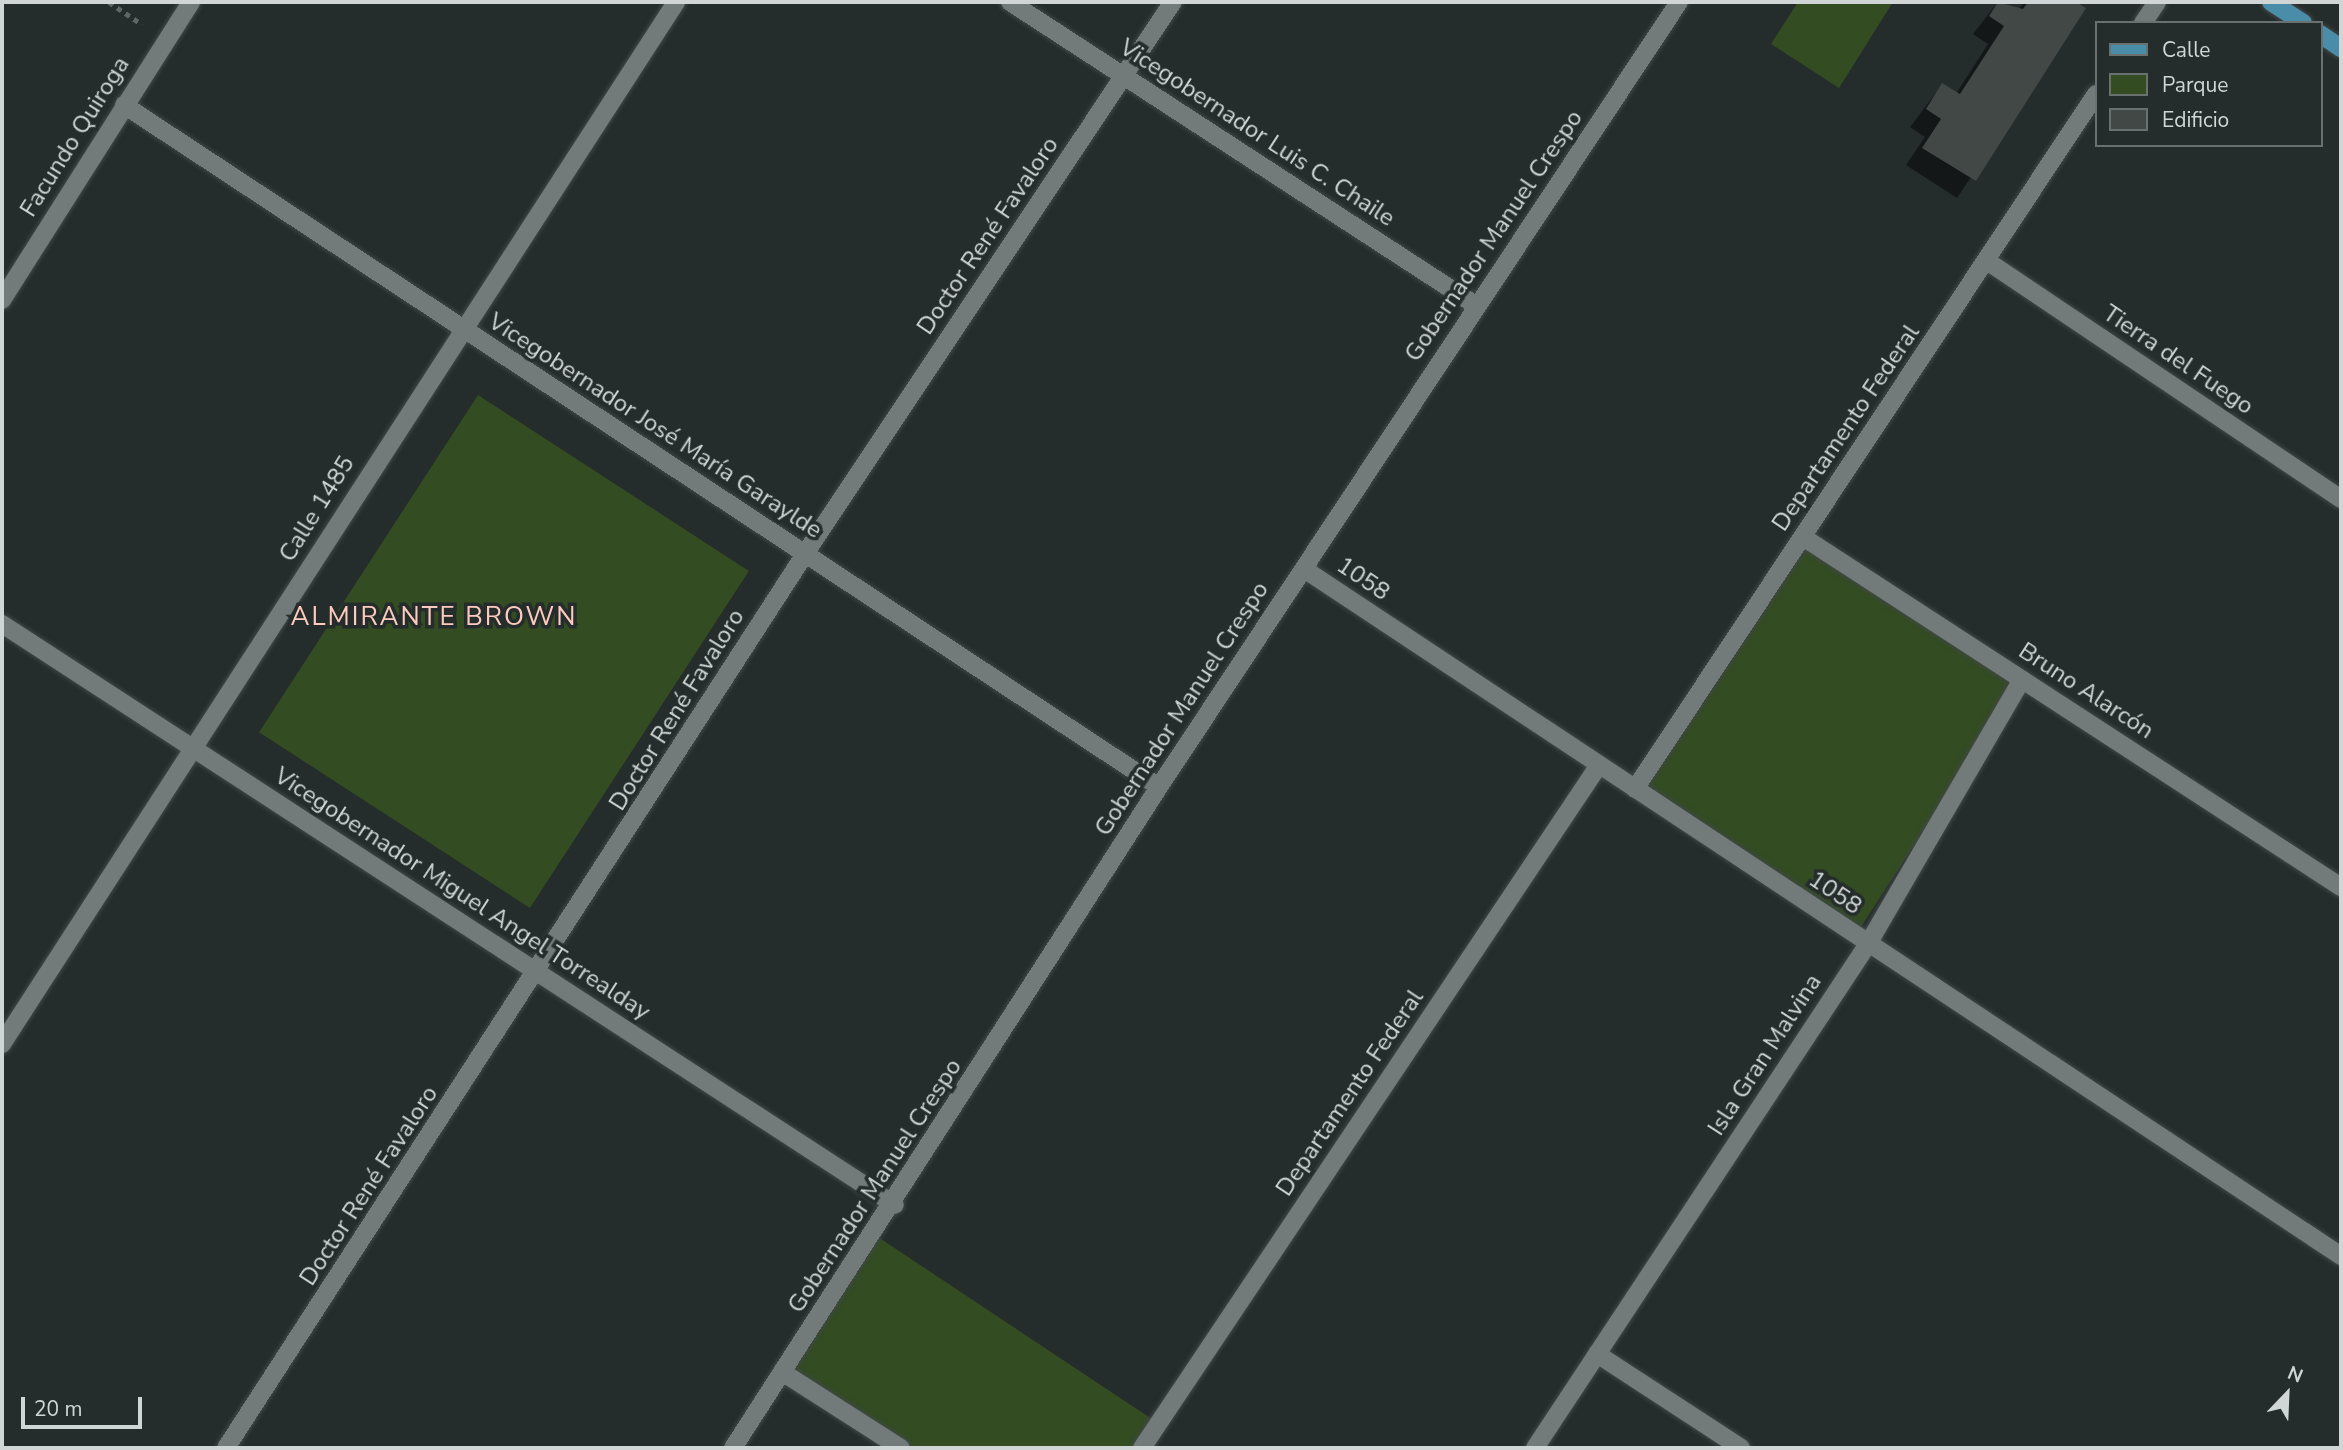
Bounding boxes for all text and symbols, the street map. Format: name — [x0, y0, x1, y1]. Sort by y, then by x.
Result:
legend — [2094, 21, 2322, 147]
street label: Vicegobernador Luis C. Chaile — [1114, 33, 1400, 233]
text: Calle — [2162, 36, 2210, 64]
street label: Facundo Quiroga — [14, 52, 136, 222]
text: Parque — [2162, 71, 2229, 99]
street label: Gobernador Manuel Crespo — [1399, 105, 1589, 367]
text: Edificio — [2162, 106, 2229, 134]
street label: Doctor René Favaloro — [911, 132, 1065, 340]
street label: Tierra del Fuego — [2097, 299, 2259, 421]
street label: Vicegobernador José María Garaylde — [483, 307, 827, 545]
street label: Departamento Federal — [1766, 319, 1926, 537]
street label: Calle 1485 — [273, 451, 361, 567]
street label: 1058 — [1331, 551, 1395, 607]
street label: Gobernador Manuel Crespo — [1089, 577, 1275, 841]
district label: ALMIRANTE BROWN — [292, 601, 576, 633]
street label: Doctor René Favaloro — [603, 604, 751, 816]
street label: Bruno Alarcón — [2013, 637, 2159, 745]
street label: Vicegobernador Miguel Angel Torrealday — [269, 761, 655, 1027]
street label: 1058 — [1803, 865, 1867, 921]
street label: Isla Gran Malvina — [1702, 969, 1828, 1141]
street label: Departamento Federal — [1270, 984, 1430, 1202]
street label: Gobernador Manuel Crespo — [782, 1054, 968, 1318]
street label: Doctor René Favaloro — [294, 1081, 444, 1291]
north arrow — [2252, 1359, 2322, 1429]
text: N — [2284, 1360, 2307, 1389]
scale bar — [24, 1384, 145, 1428]
text: 20 m — [34, 1395, 83, 1423]

